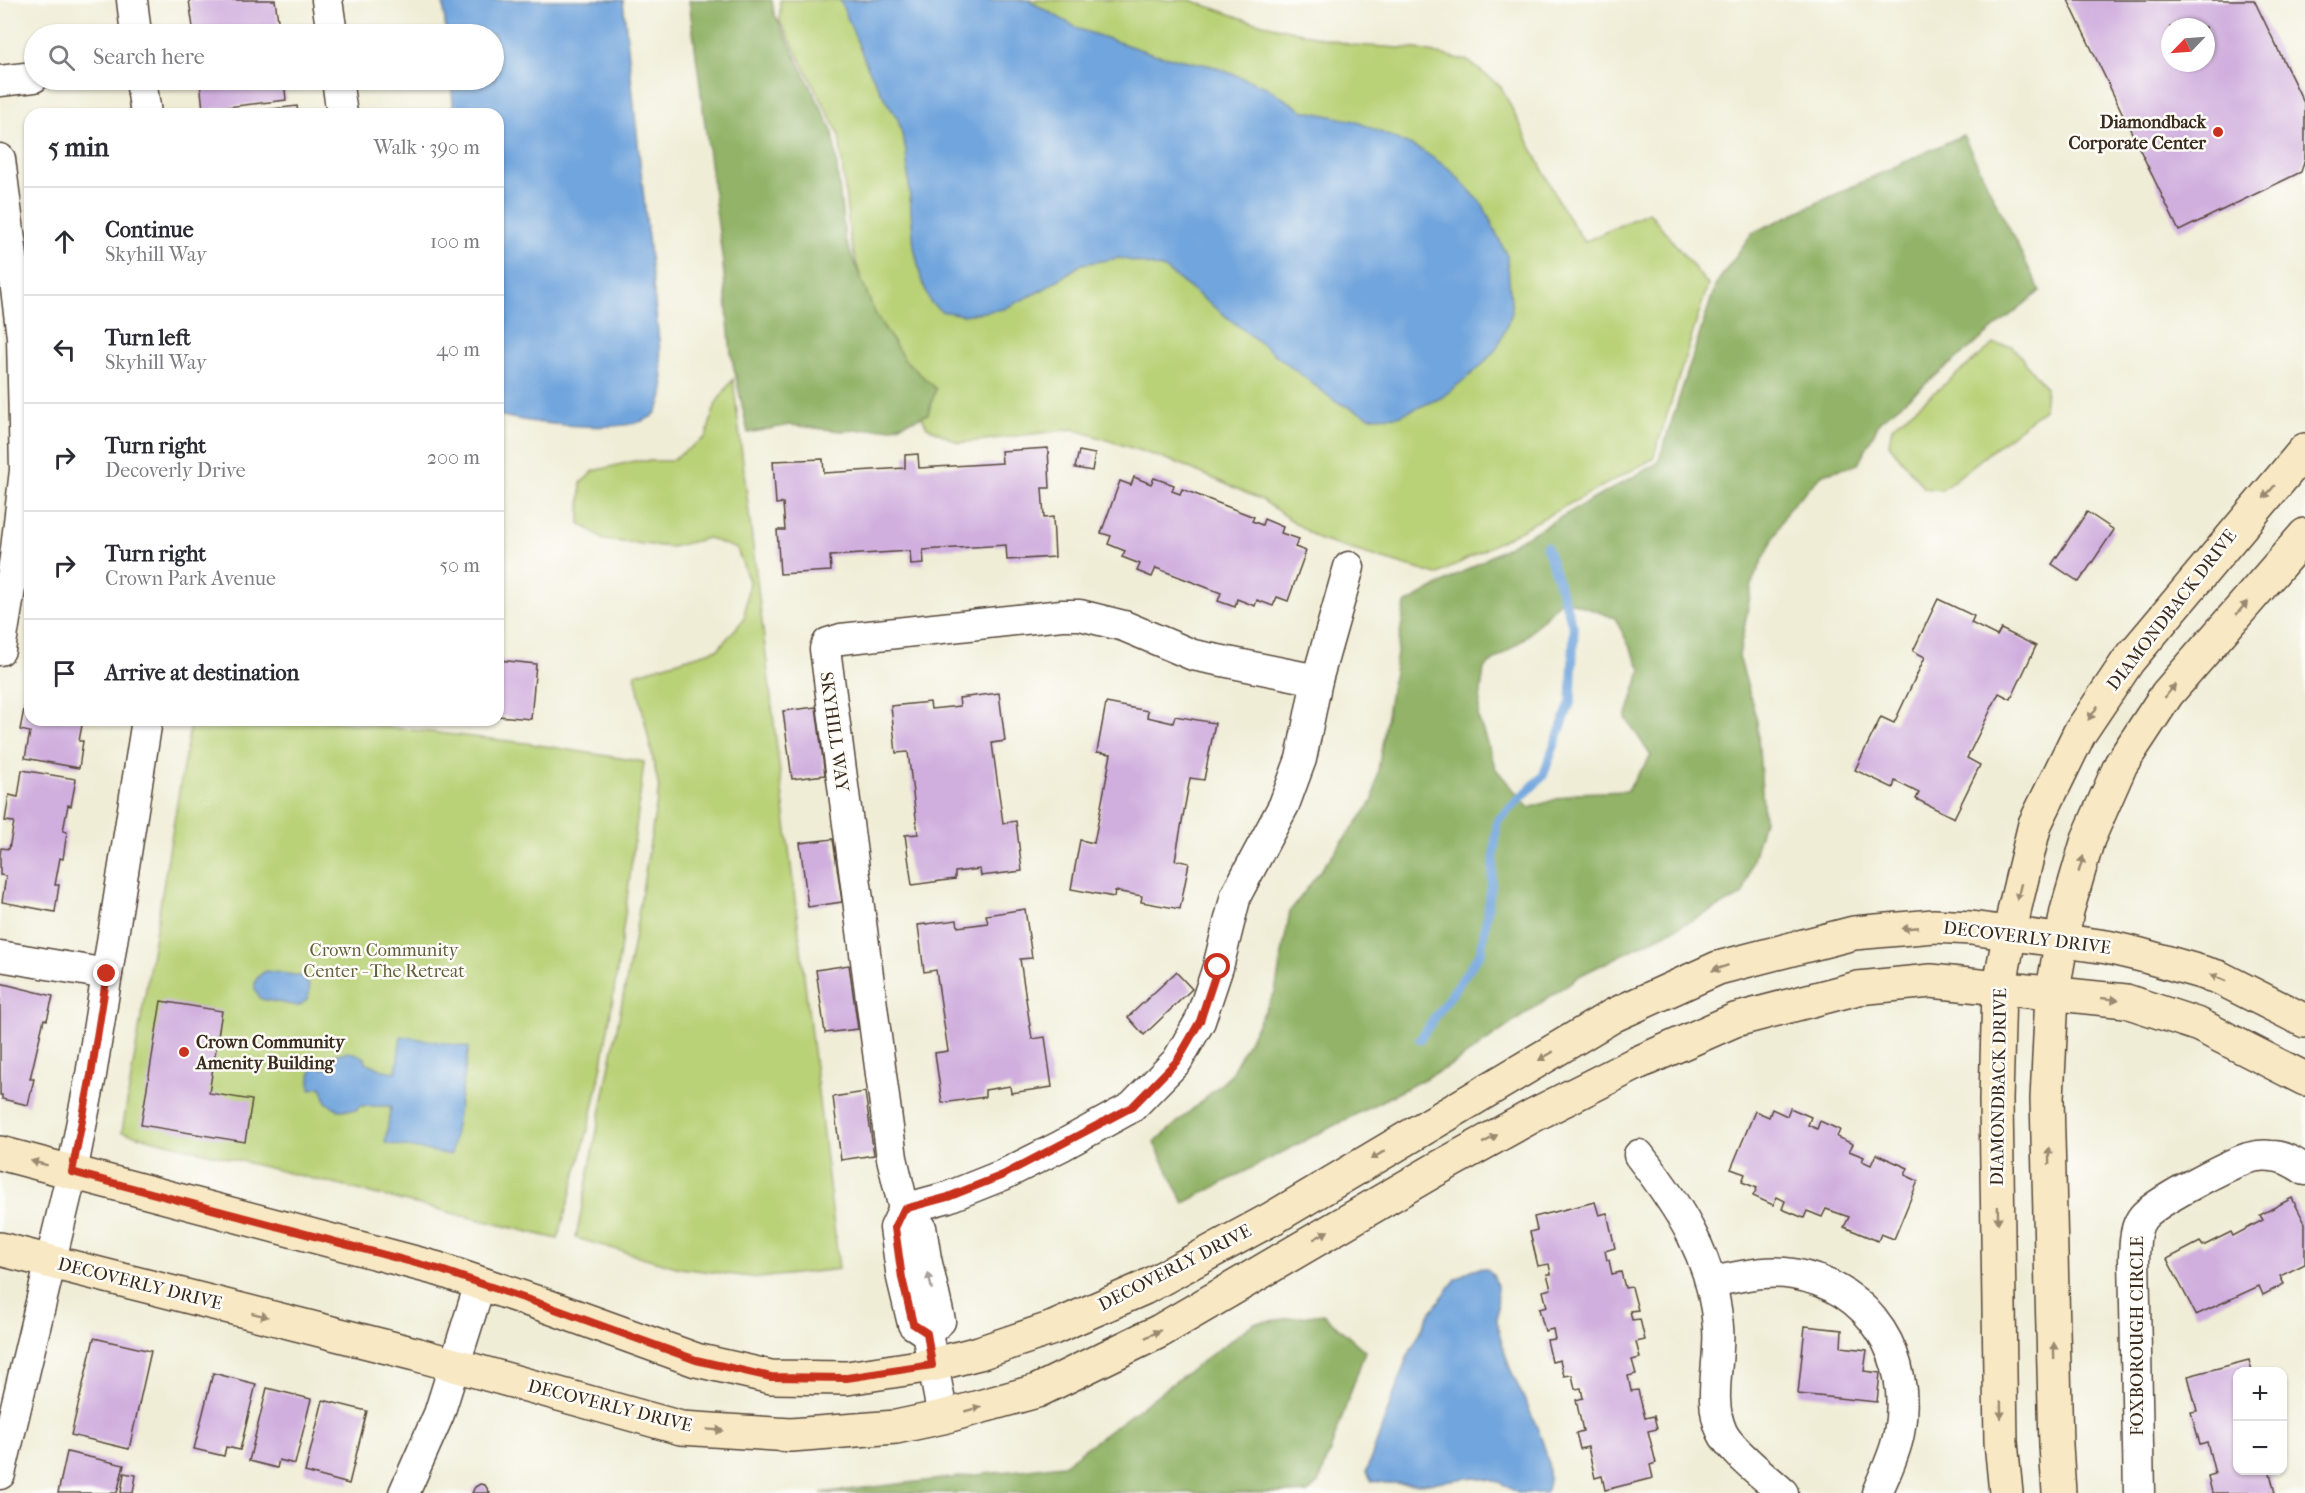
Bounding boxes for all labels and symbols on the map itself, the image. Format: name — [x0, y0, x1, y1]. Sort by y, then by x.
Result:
north arrow — [2161, 18, 2215, 72]
place label: Diamondback Corporate Center — [2068, 112, 2207, 154]
marker: Diamondback Corporate Center — [2211, 125, 2225, 139]
one-way arrow — [2262, 484, 2275, 500]
street label: DIAMONDBACK DRIVE — [2103, 525, 2241, 695]
one-way arrow — [2235, 601, 2248, 616]
street label: SKYHILL WAY — [815, 671, 853, 794]
one-way arrow — [2163, 684, 2176, 699]
one-way arrow — [2088, 705, 2099, 721]
one-way arrow — [2077, 854, 2086, 872]
one-way arrow — [2013, 882, 2023, 901]
street label: DECOVERLY DRIVE — [1942, 917, 2112, 959]
one-way arrow — [1900, 923, 1919, 933]
park label: Crown Community Center - The Retreat — [303, 940, 465, 982]
route start — [1204, 953, 1230, 979]
route end — [93, 960, 119, 986]
one-way arrow — [1711, 964, 1729, 974]
one-way arrow — [2209, 973, 2227, 983]
street label: DIAMONDBACK DRIVE — [1987, 988, 2011, 1186]
one-way arrow — [2101, 994, 2120, 1004]
place label: Crown Community Amenity Building — [195, 1032, 346, 1074]
marker: Crown Community Amenity Building — [177, 1045, 191, 1059]
one-way arrow — [1538, 1051, 1554, 1062]
one-way arrow — [1482, 1134, 1499, 1144]
one-way arrow — [2044, 1146, 2053, 1165]
one-way arrow — [1370, 1150, 1386, 1161]
one-way arrow — [30, 1158, 48, 1168]
one-way arrow — [1993, 1206, 2003, 1225]
street label: DECOVERLY DRIVE — [1095, 1220, 1255, 1316]
one-way arrow — [1313, 1230, 1329, 1241]
street label: FOXBOROUGH CIRCLE — [2127, 1236, 2148, 1436]
street label: DECOVERLY DRIVE — [56, 1253, 224, 1315]
one-way arrow — [925, 1271, 934, 1290]
one-way arrow — [251, 1310, 270, 1320]
one-way arrow — [1144, 1330, 1161, 1339]
one-way arrow — [2049, 1341, 2058, 1360]
street label: DECOVERLY DRIVE — [526, 1375, 694, 1437]
one-way arrow — [1996, 1401, 2005, 1420]
one-way arrow — [964, 1403, 982, 1413]
one-way arrow — [706, 1426, 725, 1435]

